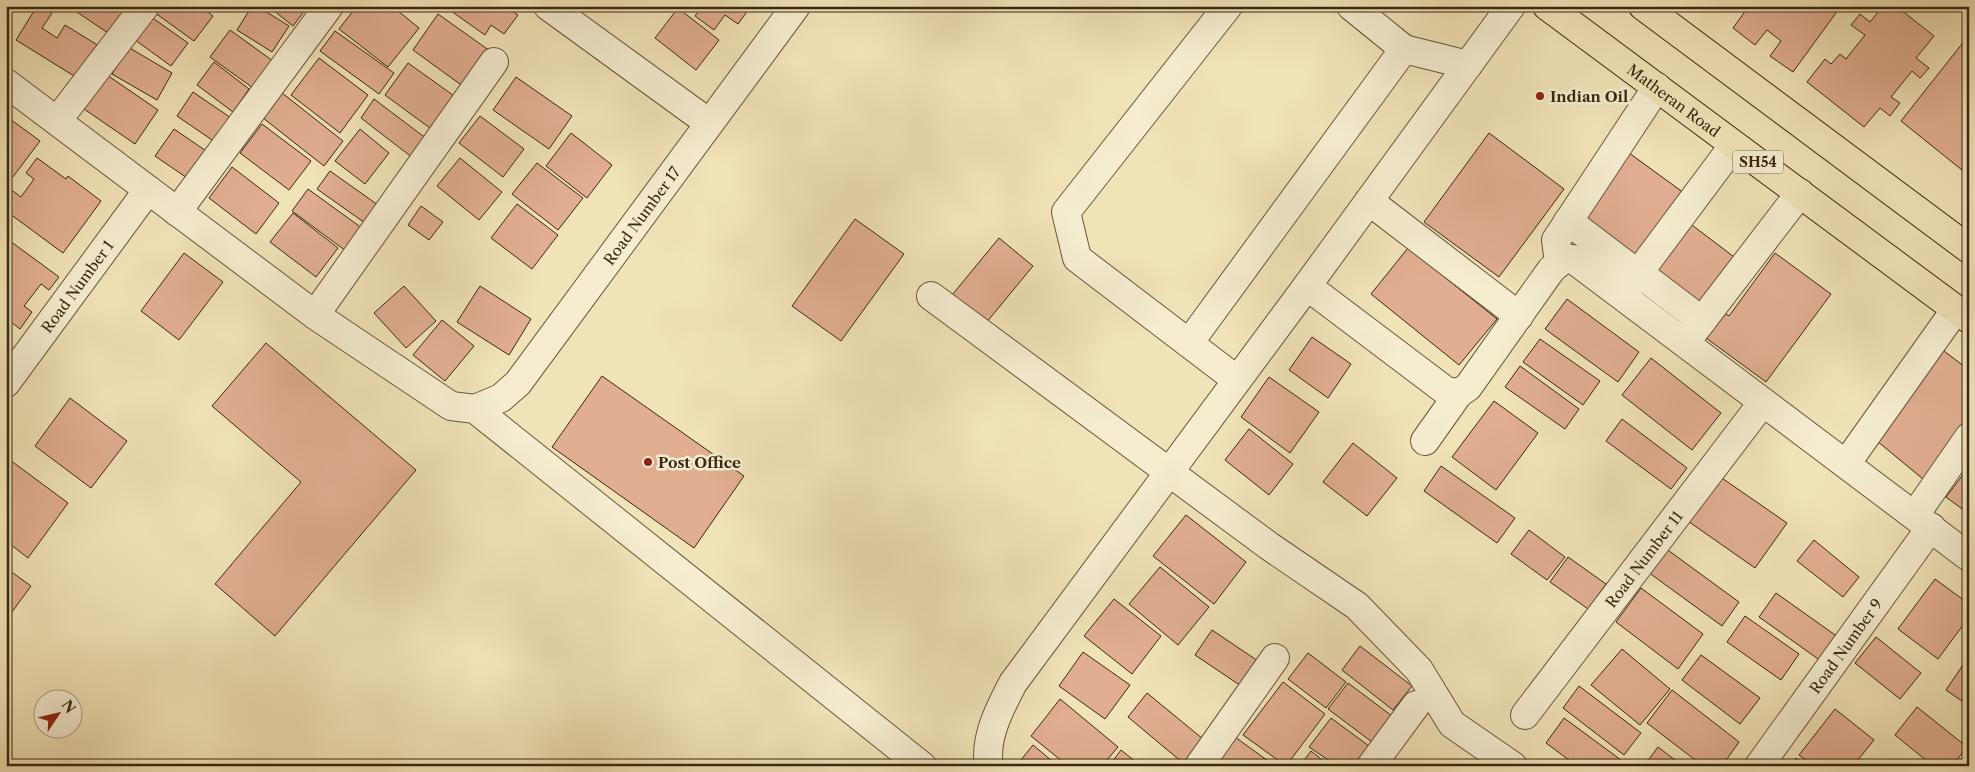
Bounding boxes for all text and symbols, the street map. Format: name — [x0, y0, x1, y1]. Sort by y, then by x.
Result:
street label: Matheran Road — [1624, 60, 1724, 141]
place label: Indian Oil — [1550, 87, 1628, 106]
marker: Indian Oil — [1534, 90, 1546, 102]
road number: SH54 — [1733, 150, 1783, 173]
street label: Road Number 17 — [599, 162, 684, 268]
street label: Road Number 1 — [37, 236, 118, 336]
place label: Post Office — [658, 453, 741, 472]
marker: Post Office — [642, 456, 654, 468]
street label: Road Number 11 — [1601, 506, 1687, 611]
street label: Road Number 9 — [1805, 595, 1886, 697]
north arrow — [32, 690, 82, 740]
text: N — [58, 696, 80, 717]

